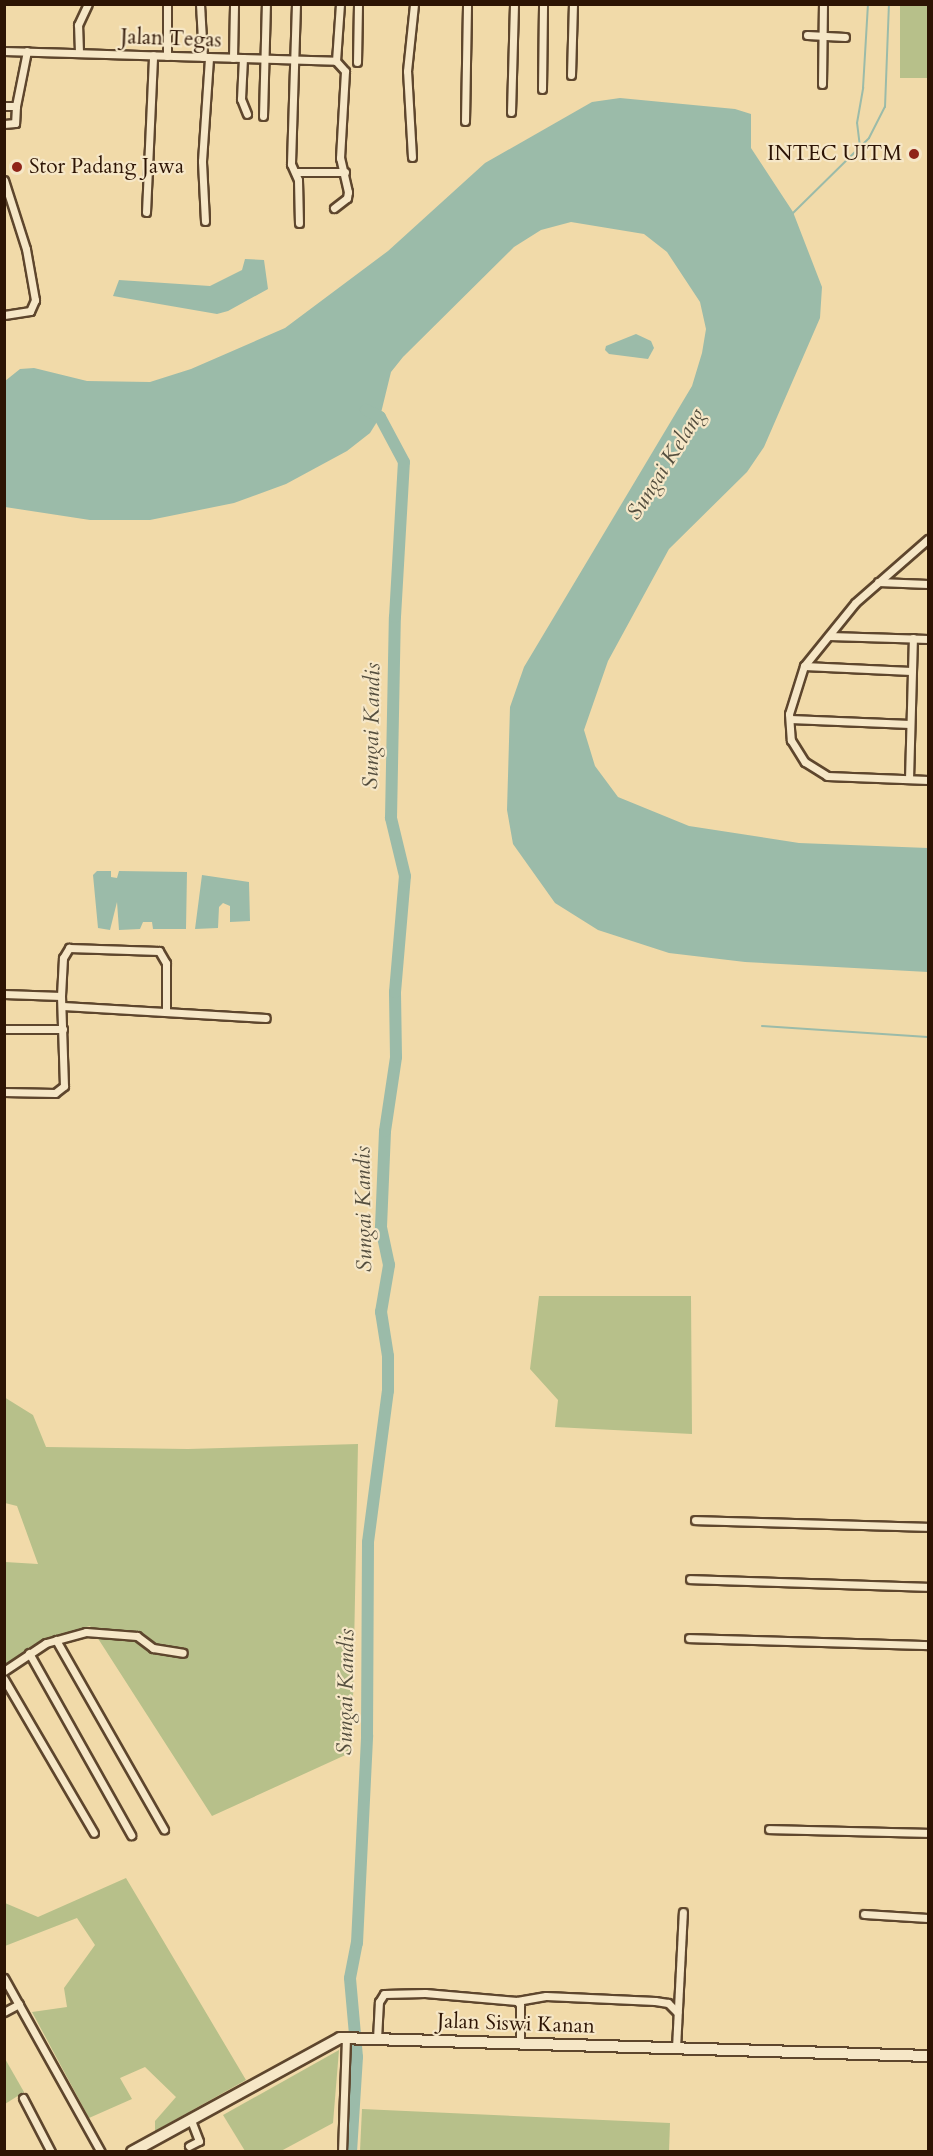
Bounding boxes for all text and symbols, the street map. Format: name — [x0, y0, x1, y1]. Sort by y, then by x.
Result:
street label: Jalan Tegas — [120, 25, 222, 53]
place label: INTEC UITM — [767, 141, 902, 167]
marker: INTEC UITM — [907, 147, 921, 161]
place label: Stor Padang Jawa — [29, 154, 184, 180]
marker: Stor Padang Jawa — [10, 160, 24, 174]
water label: Sungai Kelang — [621, 403, 711, 525]
water label: Sungai Kandis — [358, 663, 386, 789]
water label: Sungai Kandis — [350, 1146, 378, 1272]
water label: Sungai Kandis — [332, 1629, 360, 1755]
street label: Jalan Siswi Kanan — [437, 2009, 595, 2039]

